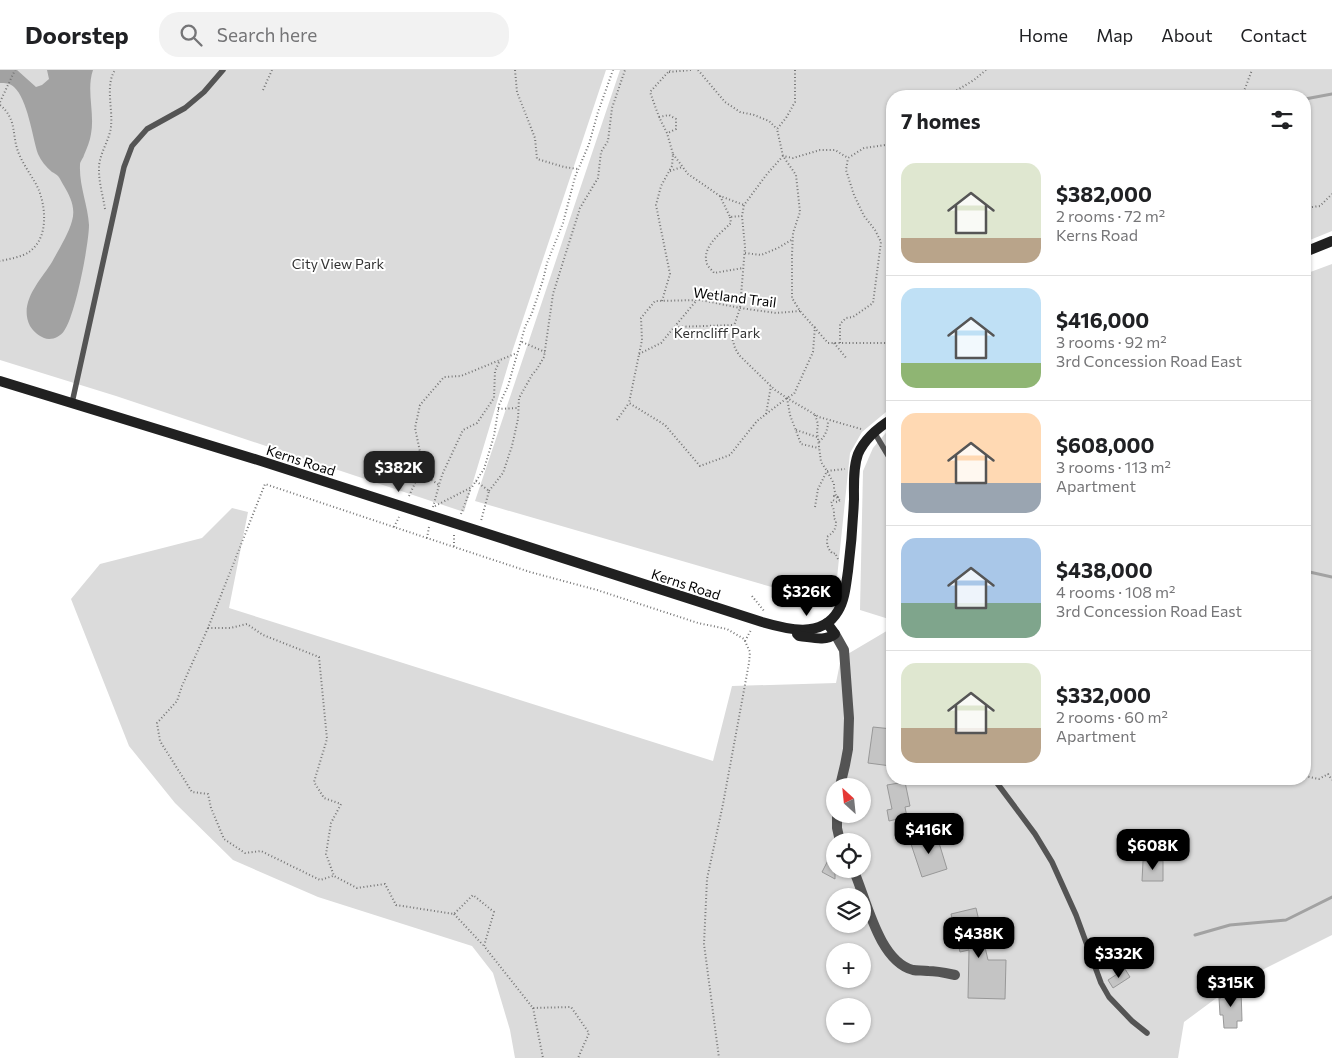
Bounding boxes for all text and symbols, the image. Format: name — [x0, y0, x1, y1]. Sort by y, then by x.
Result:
search box — [159, 12, 509, 57]
text: Doorstep — [25, 20, 129, 49]
icon: search — [177, 21, 205, 49]
text: Search here — [217, 23, 317, 46]
text: Home — [1019, 24, 1068, 46]
text: Map — [1096, 24, 1133, 46]
text: About — [1161, 24, 1213, 46]
text: Contact — [1241, 24, 1307, 46]
icon: filters — [1268, 106, 1296, 134]
text: 7 homes — [901, 108, 980, 133]
text: $382,000 — [1056, 181, 1152, 206]
icon: home — [941, 183, 1001, 243]
text: 2 rooms · 72 m² — [1056, 206, 1165, 225]
text: Kerns Road — [1056, 225, 1138, 244]
park label: City View Park — [292, 255, 385, 272]
street label: Wetland Trail — [692, 283, 778, 311]
text: $416,000 — [1056, 307, 1149, 332]
icon: home — [941, 308, 1001, 368]
park label: Kerncliff Park — [674, 324, 761, 341]
text: 3 rooms · 92 m² — [1056, 332, 1167, 351]
text: 3rd Concession Road East — [1056, 351, 1242, 370]
text: $608,000 — [1056, 432, 1155, 457]
icon: home — [941, 433, 1001, 493]
street label: Kerns Road — [264, 441, 338, 479]
pin: $382K — [364, 450, 434, 493]
text: $382K — [375, 457, 423, 476]
text: 3 rooms · 113 m² — [1056, 457, 1171, 476]
text: Apartment — [1056, 476, 1136, 495]
text: $438,000 — [1056, 557, 1153, 582]
icon: home — [941, 558, 1001, 618]
street label: Kerns Road — [649, 565, 723, 603]
pin: $326K — [772, 574, 842, 617]
text: $326K — [783, 581, 831, 600]
text: 4 rooms · 108 m² — [1056, 582, 1176, 601]
text: 3rd Concession Road East — [1056, 601, 1242, 620]
text: $332,000 — [1056, 682, 1151, 707]
icon: home — [941, 683, 1001, 743]
text: 2 rooms · 60 m² — [1056, 707, 1168, 726]
text: Apartment — [1056, 726, 1136, 745]
north arrow — [826, 778, 871, 822]
map controls — [826, 778, 871, 1043]
pin: $416K — [894, 812, 964, 855]
text: $416K — [906, 819, 952, 838]
pin: $608K — [1118, 828, 1188, 871]
button: locate — [826, 833, 871, 878]
text: $608K — [1128, 835, 1178, 854]
button: layers — [826, 888, 871, 933]
pin: $438K — [944, 916, 1014, 959]
text: $438K — [954, 923, 1004, 942]
pin: $332K — [1084, 936, 1154, 979]
button: + — [826, 943, 871, 988]
text: $332K — [1095, 943, 1143, 962]
pin: $315K — [1196, 966, 1266, 1008]
text: $315K — [1208, 972, 1254, 991]
button: − — [826, 998, 871, 1043]

